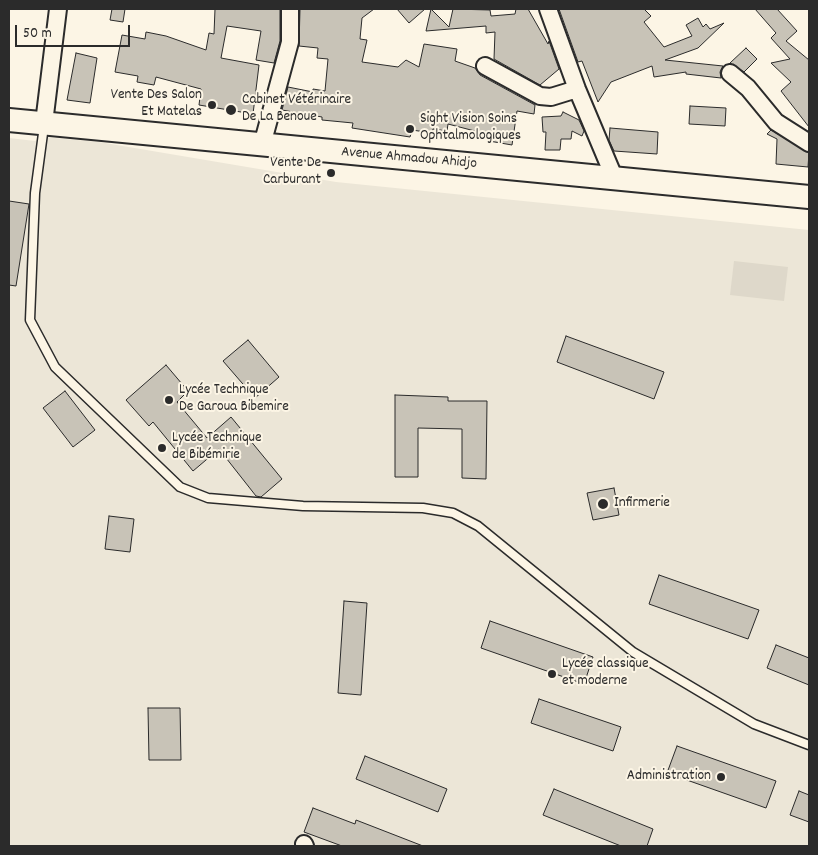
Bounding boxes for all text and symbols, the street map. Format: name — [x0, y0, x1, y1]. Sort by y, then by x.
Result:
scale bar — [18, 15, 132, 47]
text: 50 m — [23, 23, 52, 45]
place label: Vente Des Salon Et Matelas — [111, 87, 202, 122]
place label: Cabinet Vétérinaire De La Benoue — [242, 92, 351, 127]
marker: Vente Des Salon Et Matelas — [206, 99, 218, 111]
marker: Cabinet Vétérinaire De La Benoue — [224, 103, 238, 117]
place label: Sight Vision Soins Ophtalmologiques — [420, 111, 521, 146]
marker: Sight Vision Soins Ophtalmologiques — [404, 123, 416, 135]
street label: Avenue Ahmadou Ahidjo — [341, 144, 477, 174]
place label: Vente De Carburant — [263, 155, 321, 190]
marker: Vente De Carburant — [325, 167, 337, 179]
place label: Lycée Technique De Garoua Bibemire — [179, 382, 289, 417]
marker: Lycée Technique De Garoua Bibemire — [163, 394, 175, 406]
place label: Lycée Technique de Bibémirie — [172, 430, 262, 465]
marker: Lycée Technique de Bibémirie — [156, 442, 168, 454]
place label: Infirmerie — [614, 495, 670, 513]
marker: Infirmerie — [596, 497, 610, 511]
place label: Lycée classique et moderne — [562, 656, 648, 691]
marker: Lycée classique et moderne — [546, 668, 558, 680]
place label: Administration — [627, 768, 711, 786]
marker: Administration — [715, 771, 727, 783]

